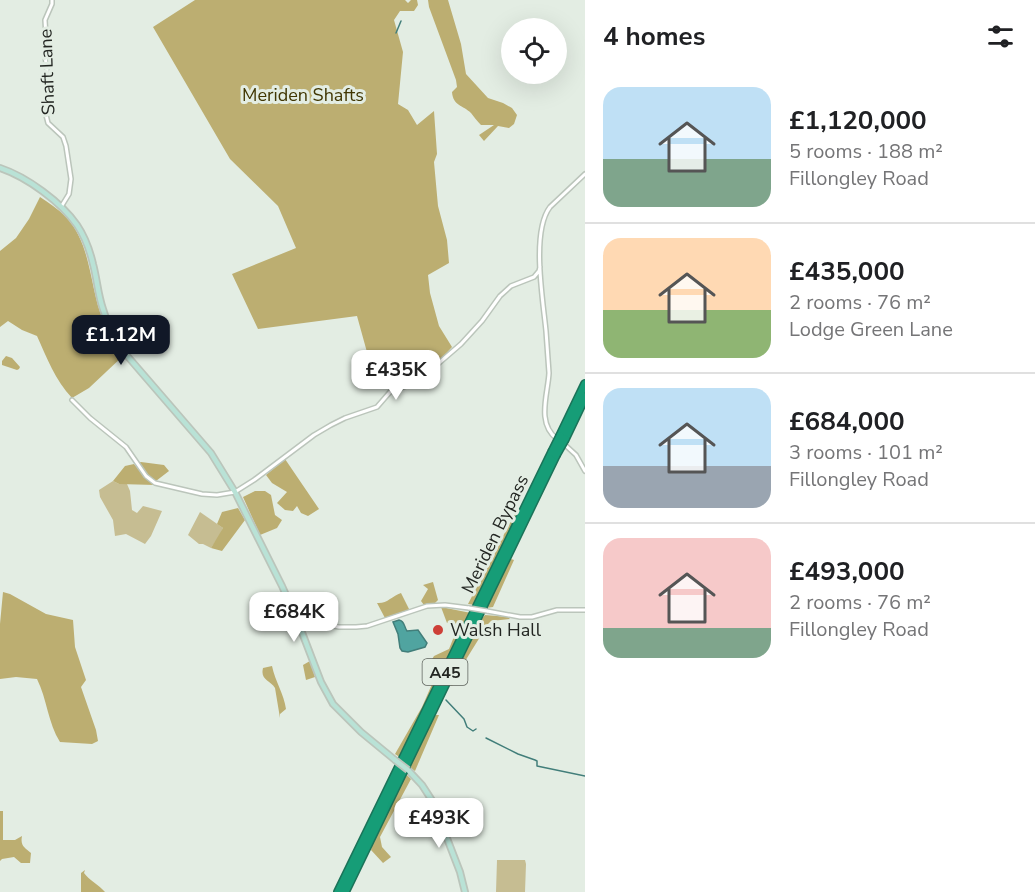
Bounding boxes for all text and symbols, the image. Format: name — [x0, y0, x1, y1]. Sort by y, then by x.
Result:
map controls — [501, 18, 567, 84]
button: locate — [501, 18, 567, 84]
text: 4 homes — [603, 19, 705, 54]
icon: filters — [984, 20, 1017, 53]
street label: Shaft Lane — [33, 28, 61, 116]
park label: Meriden Shafts — [242, 83, 364, 107]
text: £1,120,000 — [789, 103, 927, 138]
icon: home — [651, 111, 723, 183]
text: 5 rooms · 188 m² — [789, 138, 943, 165]
text: Fillongley Road — [789, 165, 929, 192]
text: £435,000 — [789, 254, 905, 289]
icon: home — [651, 262, 723, 334]
text: 2 rooms · 76 m² — [789, 289, 931, 316]
pin: £1.12M — [72, 315, 170, 366]
text: Lodge Green Lane — [789, 316, 953, 343]
text: £1.12M — [86, 321, 156, 348]
pin: £435K — [354, 350, 438, 401]
text: £435K — [365, 356, 427, 383]
text: £684,000 — [789, 404, 905, 439]
icon: home — [651, 412, 723, 484]
text: 3 rooms · 101 m² — [789, 439, 943, 466]
text: Fillongley Road — [789, 466, 929, 493]
street label: Meriden Bypass — [456, 471, 534, 597]
text: £493,000 — [789, 554, 905, 589]
icon: home — [651, 562, 723, 634]
text: 2 rooms · 76 m² — [789, 589, 931, 616]
pin: £684K — [252, 592, 336, 643]
text: £684K — [263, 598, 325, 625]
text: Fillongley Road — [789, 616, 929, 643]
place label: Walsh Hall — [450, 618, 542, 642]
marker: Walsh Hall — [431, 623, 445, 637]
road number: A45 — [422, 659, 468, 685]
pin: £493K — [397, 798, 481, 849]
text: £493K — [408, 804, 470, 831]

